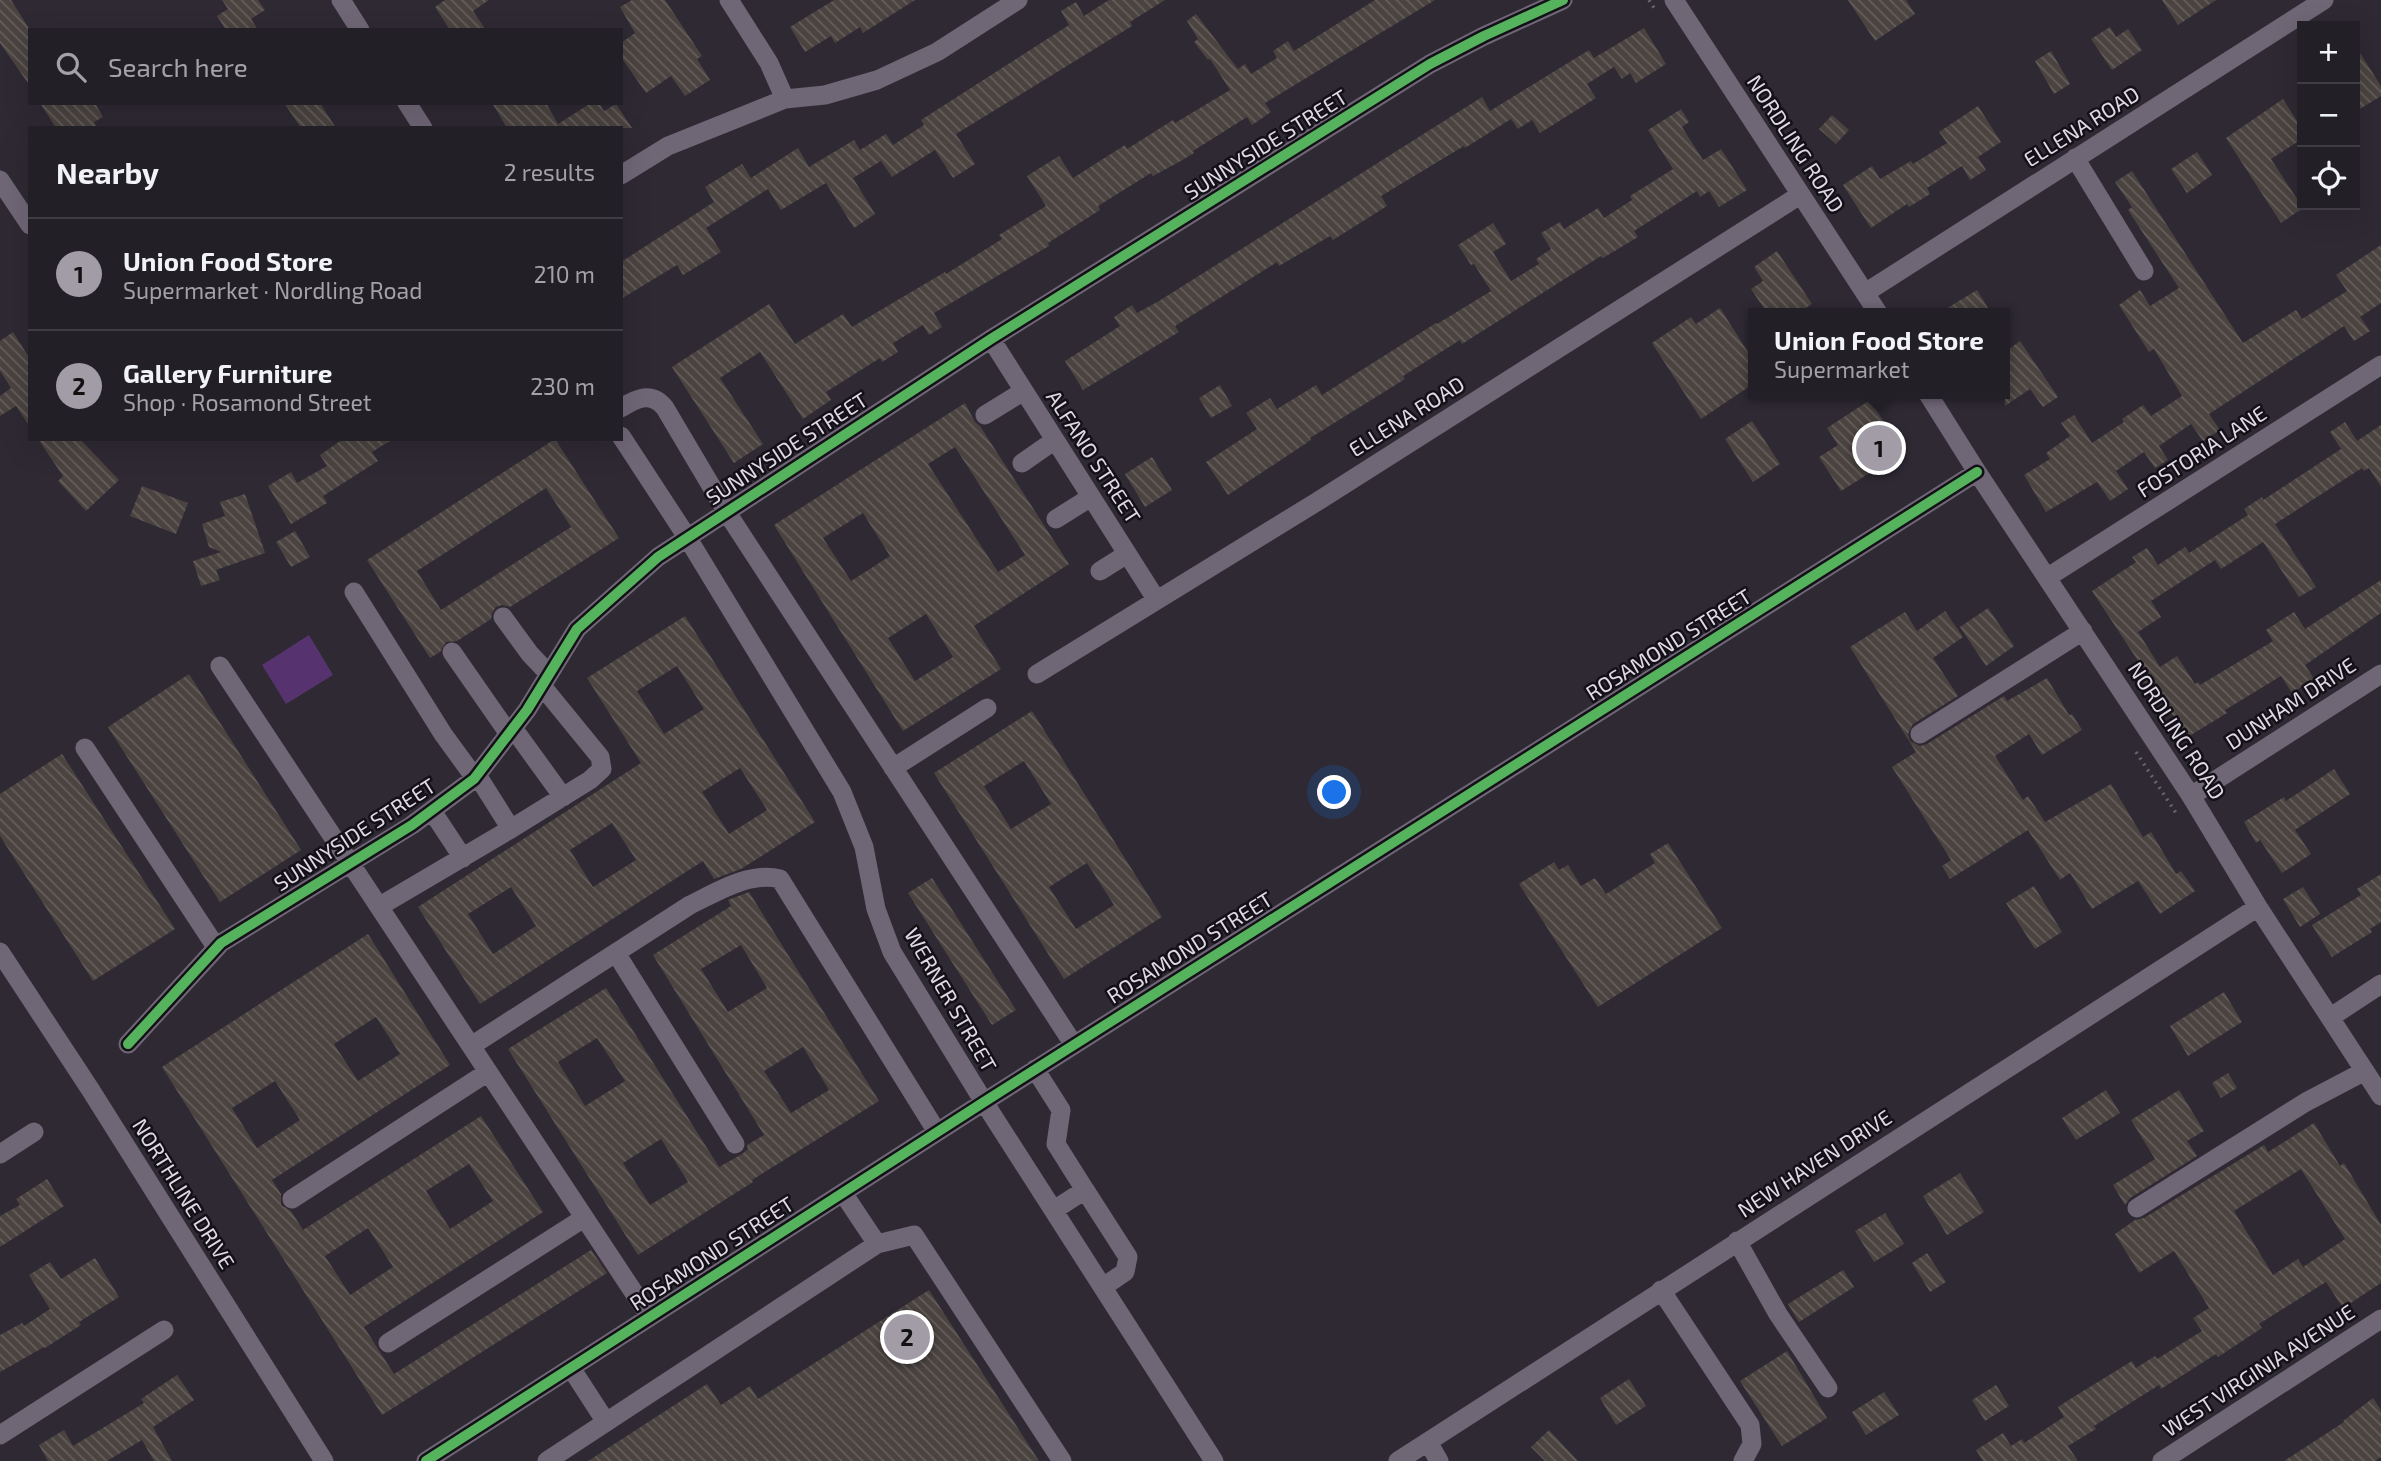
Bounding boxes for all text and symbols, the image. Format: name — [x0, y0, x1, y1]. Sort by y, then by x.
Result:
map controls — [2297, 21, 2360, 210]
button: + — [2297, 21, 2360, 84]
search box — [28, 28, 623, 105]
icon: search — [52, 48, 90, 86]
text: Search here — [108, 51, 248, 82]
street label: NORDLING ROAD — [1743, 70, 1850, 217]
street label: ELLENA ROAD — [2019, 80, 2143, 171]
street label: SUNNYSIDE STREET — [1179, 83, 1351, 204]
button: − — [2297, 84, 2360, 147]
button: locate — [2297, 147, 2360, 210]
text: Nearby — [56, 154, 159, 190]
text: 2 results — [504, 158, 595, 186]
text: Union Food Store — [123, 245, 333, 276]
text: 1 — [74, 260, 84, 288]
text: 210 m — [534, 260, 595, 288]
text: Supermarket · Nordling Road — [123, 276, 422, 304]
popup — [1748, 308, 2010, 399]
text: Union Food Store — [1774, 324, 1984, 355]
text: Supermarket — [1774, 355, 1910, 383]
text: Gallery Furniture — [123, 357, 332, 388]
street label: ELLENA ROAD — [1344, 370, 1468, 461]
text: 2 — [72, 372, 86, 400]
text: 230 m — [530, 372, 595, 400]
street label: ALFANO STREET — [1042, 385, 1146, 527]
street label: SUNNYSIDE STREET — [701, 386, 872, 509]
text: Shop · Rosamond Street — [123, 388, 372, 416]
street label: FOSTORIA LANE — [2132, 400, 2270, 502]
pin: 1 — [1856, 422, 1902, 474]
street label: ROSAMOND STREET — [1581, 583, 1756, 705]
street label: DUNHAM DRIVE — [2221, 651, 2360, 754]
street label: NORDLING ROAD — [2124, 657, 2231, 804]
street label: SUNNYSIDE STREET — [269, 772, 440, 895]
your location — [1317, 775, 1351, 809]
street label: ROSAMOND STREET — [1102, 886, 1277, 1008]
street label: WERNER STREET — [900, 923, 1003, 1075]
street label: NEW HAVEN DRIVE — [1733, 1104, 1896, 1222]
street label: NORTHLINE DRIVE — [128, 1114, 241, 1273]
street label: ROSAMOND STREET — [625, 1190, 798, 1315]
street label: WEST VIRGINIA AVENUE — [2158, 1298, 2359, 1441]
pin: 2 — [884, 1311, 930, 1363]

